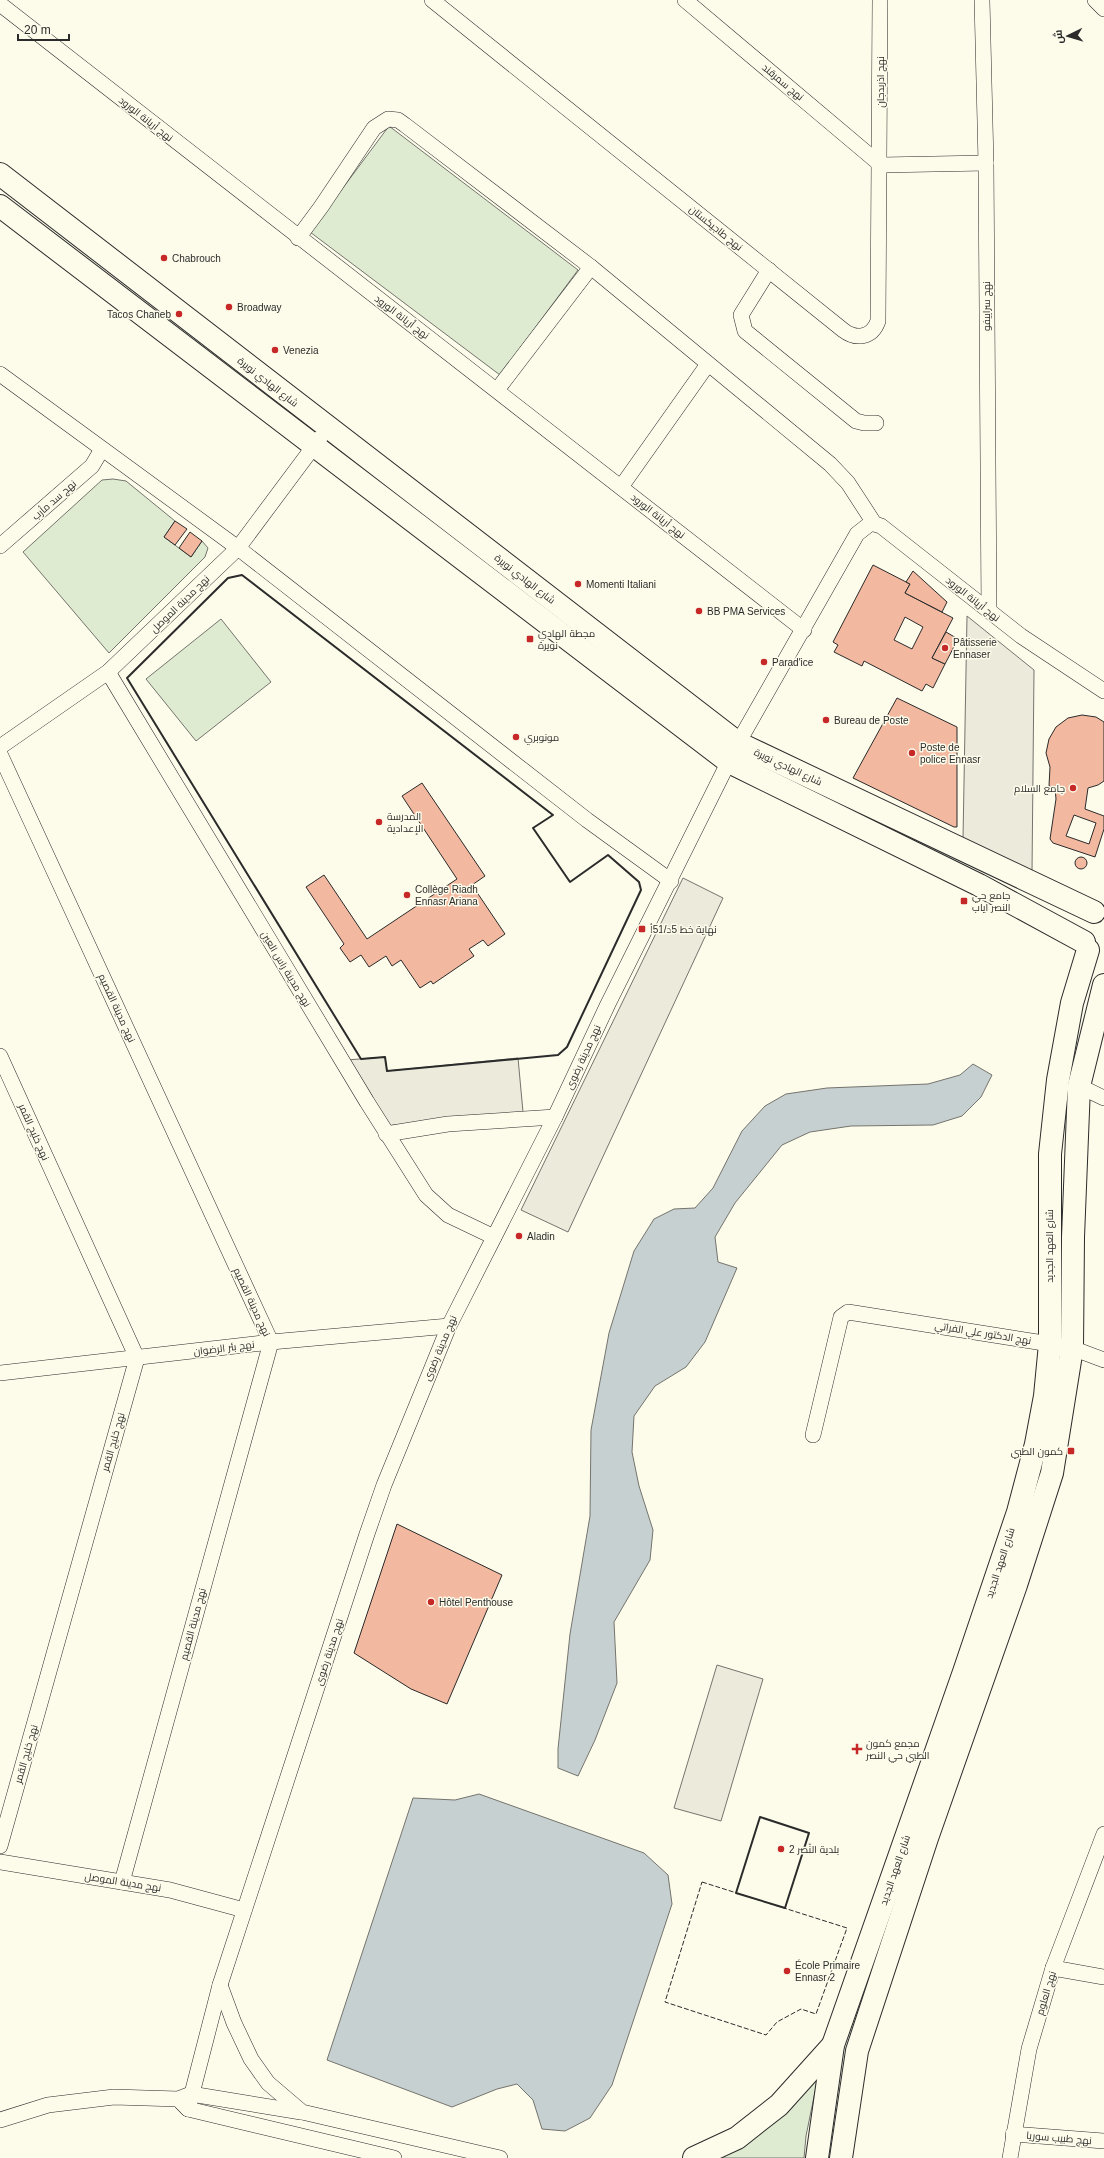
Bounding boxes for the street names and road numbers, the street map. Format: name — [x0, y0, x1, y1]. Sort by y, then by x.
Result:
street label: نهج اذربدجان — [875, 56, 887, 108]
street label: نهج سمرقند — [759, 61, 806, 103]
street label: نهج أريانة الورود — [116, 94, 176, 144]
street label: نهج طاجيكستان — [687, 203, 745, 253]
street label: نهج سراييفو — [981, 281, 993, 331]
street label: نهج أريانة الورود — [372, 292, 432, 342]
street label: شارع الهادي نويرة — [234, 355, 300, 411]
street label: نهج سد مأرب — [29, 477, 79, 523]
street label: نهج أريانة الورود — [628, 491, 688, 541]
street label: شارع الهادي نويرة — [491, 552, 557, 608]
street label: نهج مدينة الموصل — [148, 573, 212, 636]
street label: نهج أريانة الورود — [943, 574, 1003, 624]
street label: شارع الهادي نويرة — [751, 746, 824, 789]
street label: نهج مدينة راس العين — [258, 929, 313, 1009]
street label: نهج مدينة القصيم — [95, 972, 138, 1045]
street label: نهج مدينة رضوى — [563, 1023, 604, 1091]
street label: نهج خليج القمر — [15, 1101, 51, 1162]
street label: شارع العهد الجديد — [1044, 1209, 1056, 1283]
street label: نهج مدينة القصيم — [230, 1266, 273, 1339]
street label: نهج مدينة رضوى — [421, 1314, 460, 1383]
street label: نهج الدكتور علي الفراتي — [934, 1320, 1032, 1348]
street label: نهج بئر الرضوان — [193, 1339, 255, 1358]
street label: نهج خليج القمر — [99, 1411, 128, 1474]
street label: شارع العهد الجديد — [983, 1526, 1018, 1600]
street label: نهج مدينة القصيم — [178, 1587, 210, 1662]
street label: نهج مدينة رضوى — [313, 1617, 346, 1687]
street label: نهج خليج القمر — [12, 1723, 41, 1786]
street label: شارع العهد الجديد — [878, 1833, 913, 1907]
street label: نهج مدينة الموصل — [84, 1871, 162, 1894]
street label: نهج العلوم — [1034, 1970, 1060, 2017]
street label: نهج طبيب سوريا — [1026, 2130, 1092, 2147]

